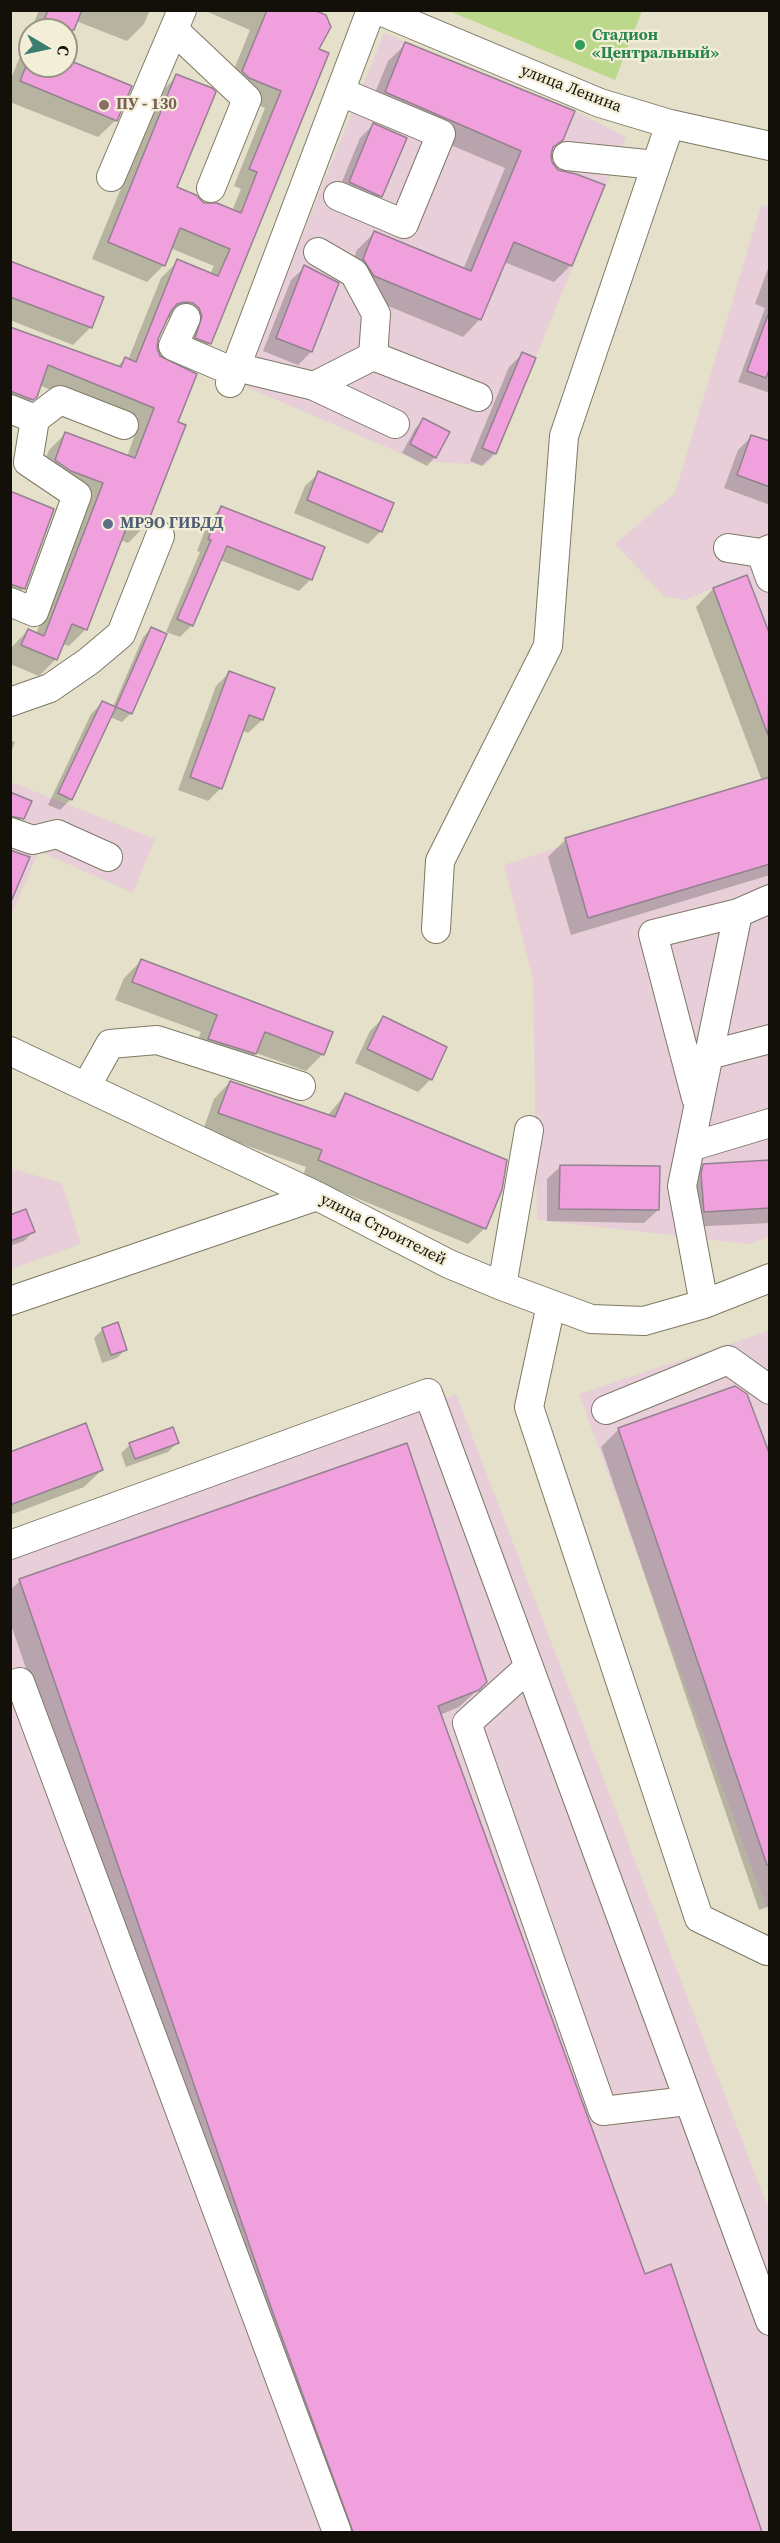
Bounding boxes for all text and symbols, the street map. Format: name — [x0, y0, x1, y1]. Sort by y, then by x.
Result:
north arrow — [18, 18, 78, 78]
place label: Стадион «Центральный» — [592, 26, 719, 64]
marker: Стадион «Центральный» — [573, 38, 587, 52]
text: С — [52, 44, 75, 57]
street label: улица Ленина — [518, 61, 624, 117]
place label: ПУ - 130 — [116, 95, 177, 115]
marker: ПУ - 130 — [97, 98, 111, 112]
place label: МРЭО ГИБДД — [120, 514, 224, 534]
marker: МРЭО ГИБДД — [101, 517, 115, 531]
street label: улица Строителей — [317, 1190, 449, 1270]

